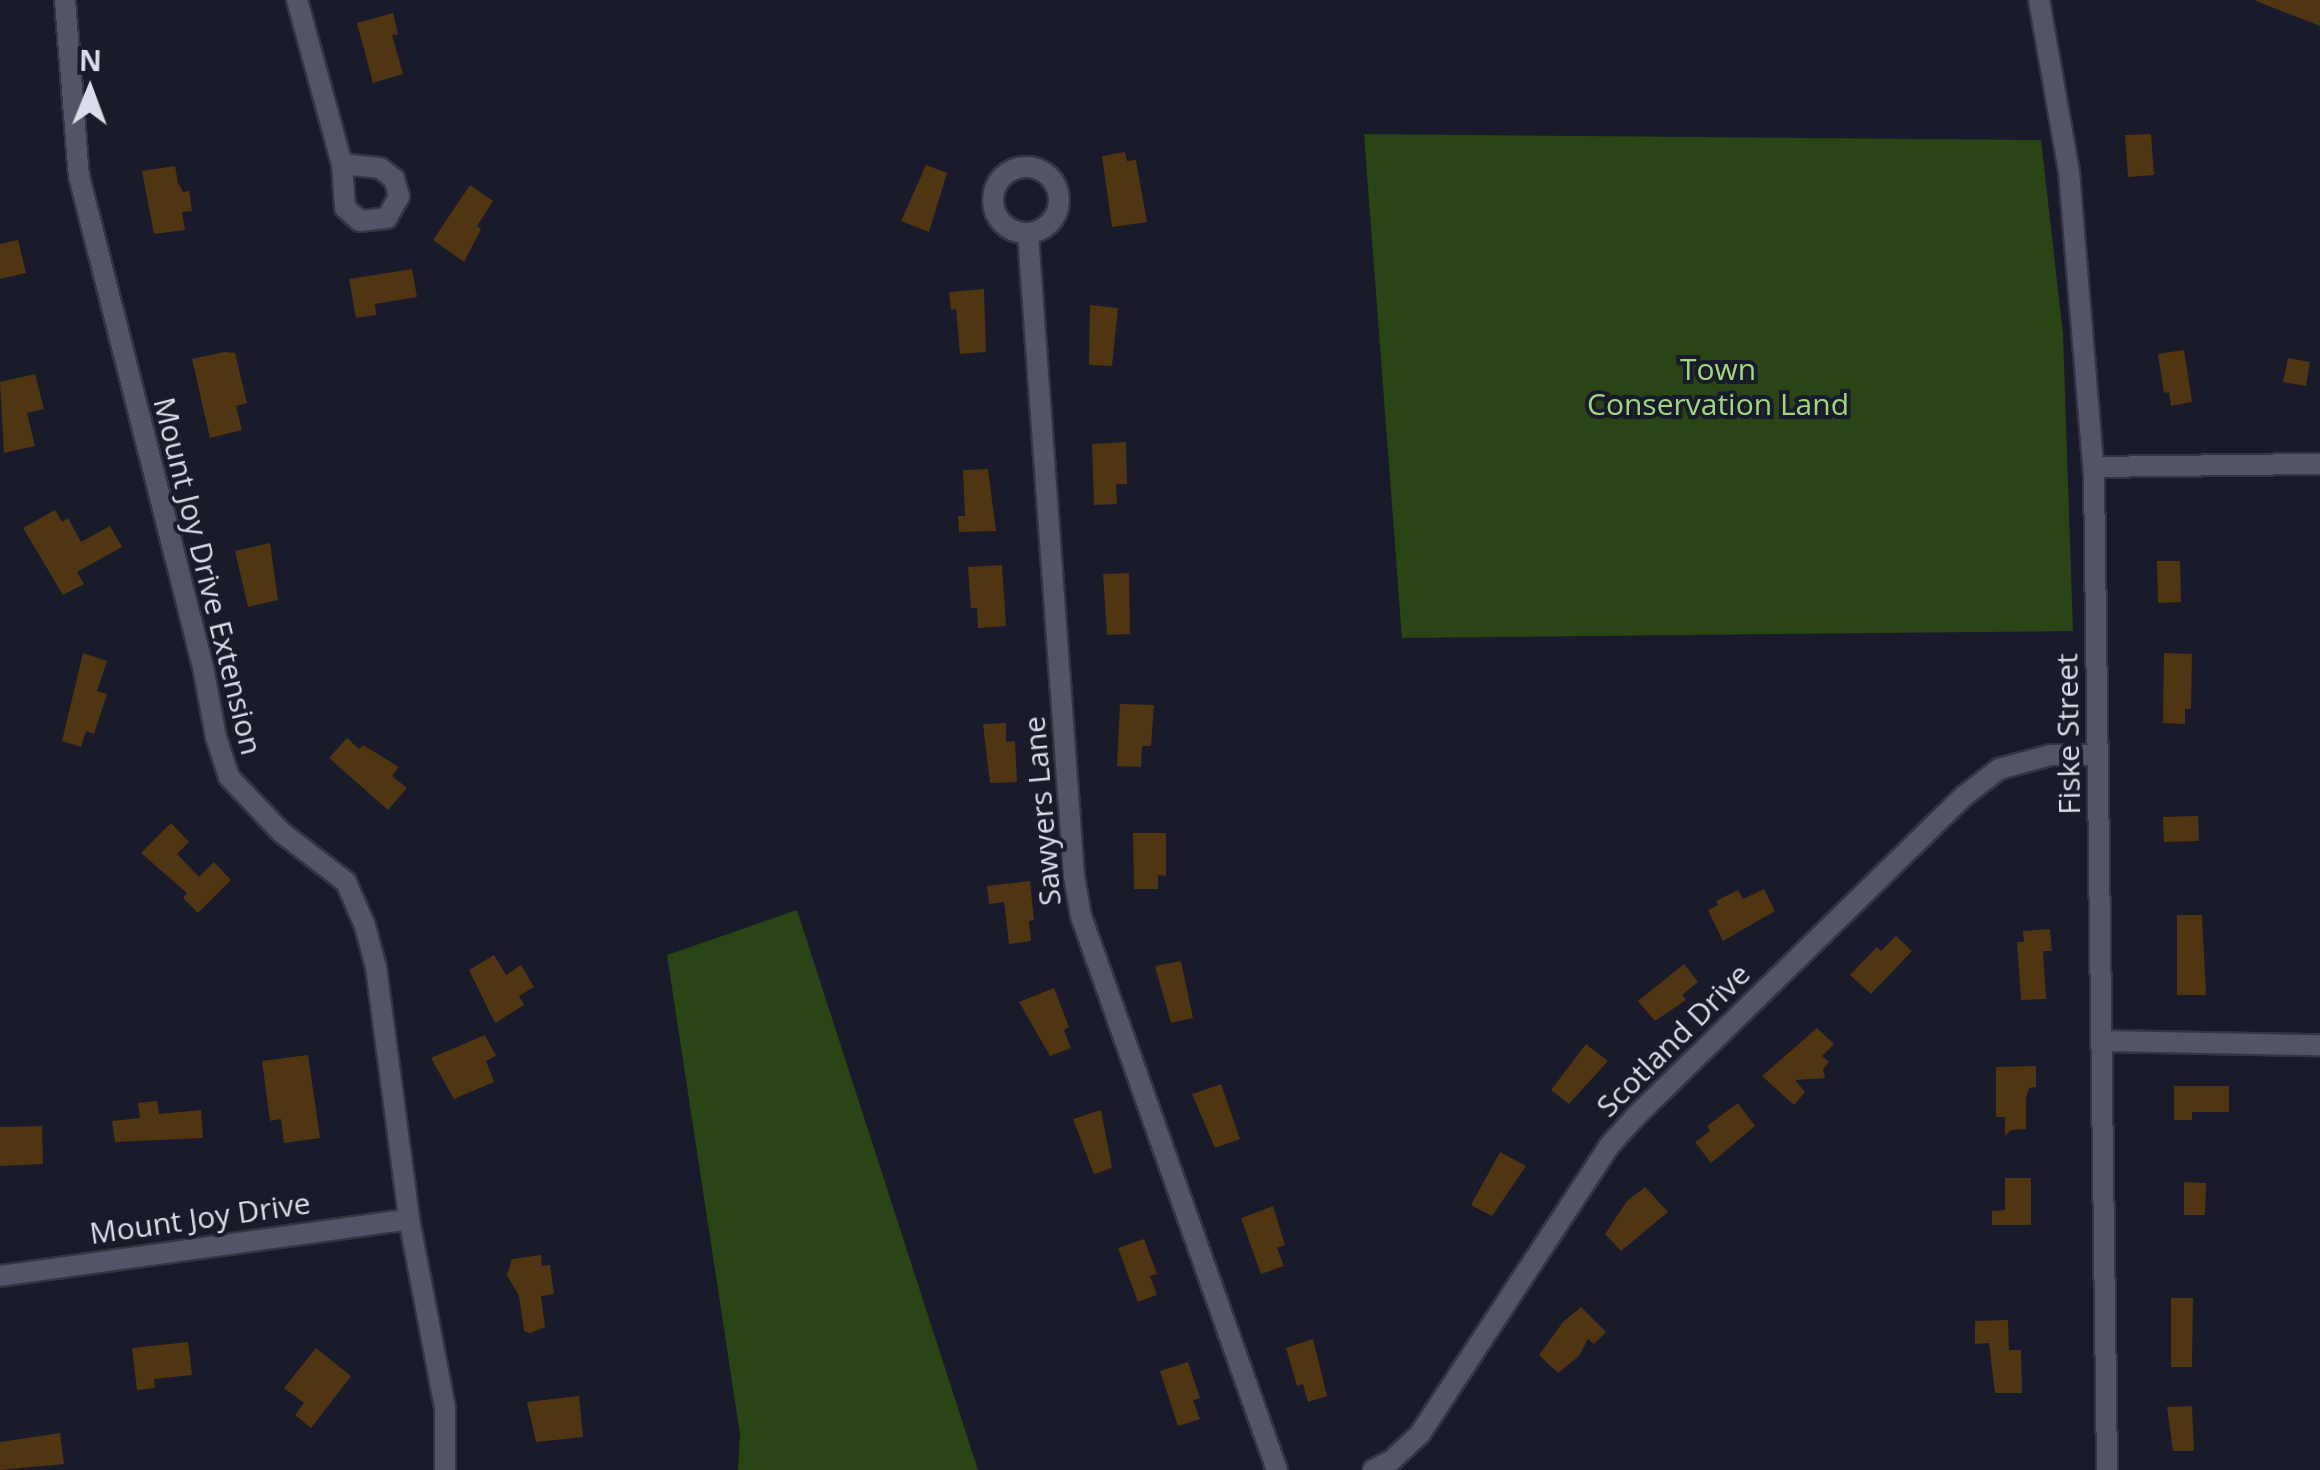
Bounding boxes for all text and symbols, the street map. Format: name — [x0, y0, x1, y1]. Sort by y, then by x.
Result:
north arrow — [40, 40, 140, 140]
text: N — [79, 41, 102, 79]
park label: Town Conservation Land — [1587, 351, 1849, 422]
street label: Mount Joy Drive Extension — [146, 394, 270, 758]
street label: Fiske Street — [2049, 653, 2087, 815]
street label: Sawyers Lane — [1016, 715, 1068, 907]
street label: Scotland Drive — [1589, 956, 1757, 1124]
street label: Mount Joy Drive — [87, 1185, 313, 1251]

